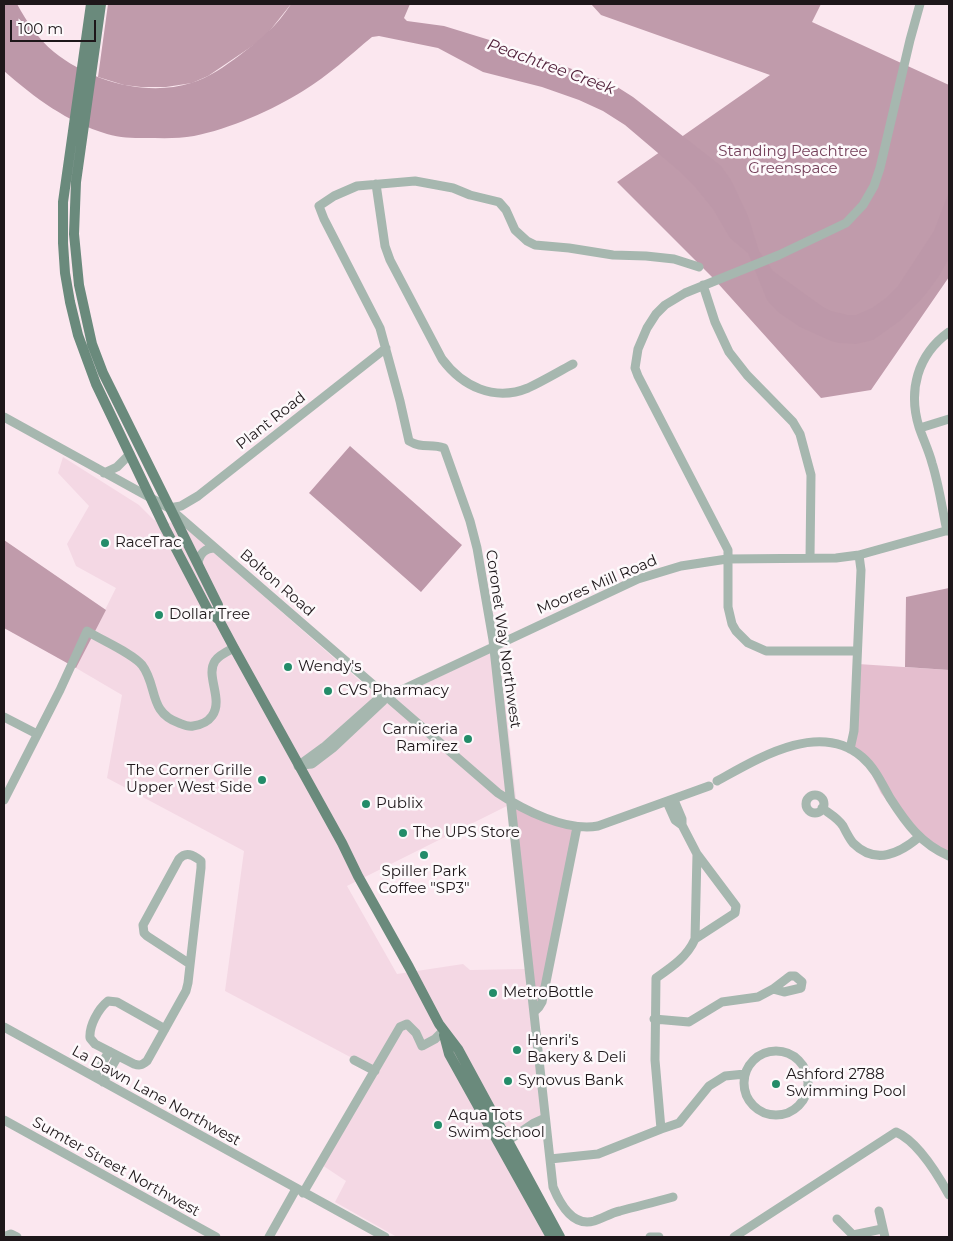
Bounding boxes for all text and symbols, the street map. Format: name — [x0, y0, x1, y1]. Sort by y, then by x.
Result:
scale bar — [12, 10, 99, 42]
text: 100 m — [18, 19, 63, 38]
water label: Peachtree Creek — [485, 35, 617, 99]
park label: Standing Peachtree Greenspace — [718, 143, 868, 178]
street label: Plant Road — [233, 388, 309, 454]
place label: RaceTrac — [115, 534, 182, 552]
marker: RaceTrac — [99, 537, 111, 549]
street label: Bolton Road — [236, 546, 318, 620]
street label: Coronet Way Northwest — [482, 549, 524, 729]
street label: Moores Mill Road — [534, 552, 660, 618]
place label: Dollar Tree — [169, 606, 250, 624]
marker: Dollar Tree — [153, 609, 165, 621]
place label: Wendy's — [298, 658, 362, 676]
marker: Wendy's — [282, 661, 294, 673]
place label: CVS Pharmacy — [338, 682, 449, 700]
marker: CVS Pharmacy — [322, 685, 334, 697]
place label: Carniceria Ramirez — [382, 721, 458, 756]
marker: Carniceria Ramirez — [462, 733, 474, 745]
place label: The Corner Grille Upper West Side — [126, 762, 252, 797]
marker: The Corner Grille Upper West Side — [256, 774, 268, 786]
place label: Publix — [376, 795, 423, 813]
marker: Publix — [360, 798, 372, 810]
place label: The UPS Store — [413, 824, 520, 842]
marker: The UPS Store — [397, 827, 409, 839]
marker: Spiller Park Coffee "SP3" — [418, 849, 430, 861]
place label: Spiller Park Coffee "SP3" — [378, 863, 470, 898]
place label: MetroBottle — [503, 984, 593, 1002]
marker: MetroBottle — [487, 987, 499, 999]
place label: Henri's Bakery & Deli — [527, 1032, 626, 1067]
street label: La Dawn Lane Northwest — [68, 1042, 244, 1150]
marker: Henri's Bakery & Deli — [511, 1044, 523, 1056]
place label: Ashford 2788 Swimming Pool — [786, 1066, 906, 1101]
place label: Synovus Bank — [518, 1072, 623, 1090]
marker: Synovus Bank — [502, 1075, 514, 1087]
marker: Ashford 2788 Swimming Pool — [770, 1078, 782, 1090]
place label: Aqua Tots Swim School — [448, 1107, 545, 1142]
street label: Sumter Street Northwest — [29, 1113, 203, 1221]
marker: Aqua Tots Swim School — [432, 1119, 444, 1131]

